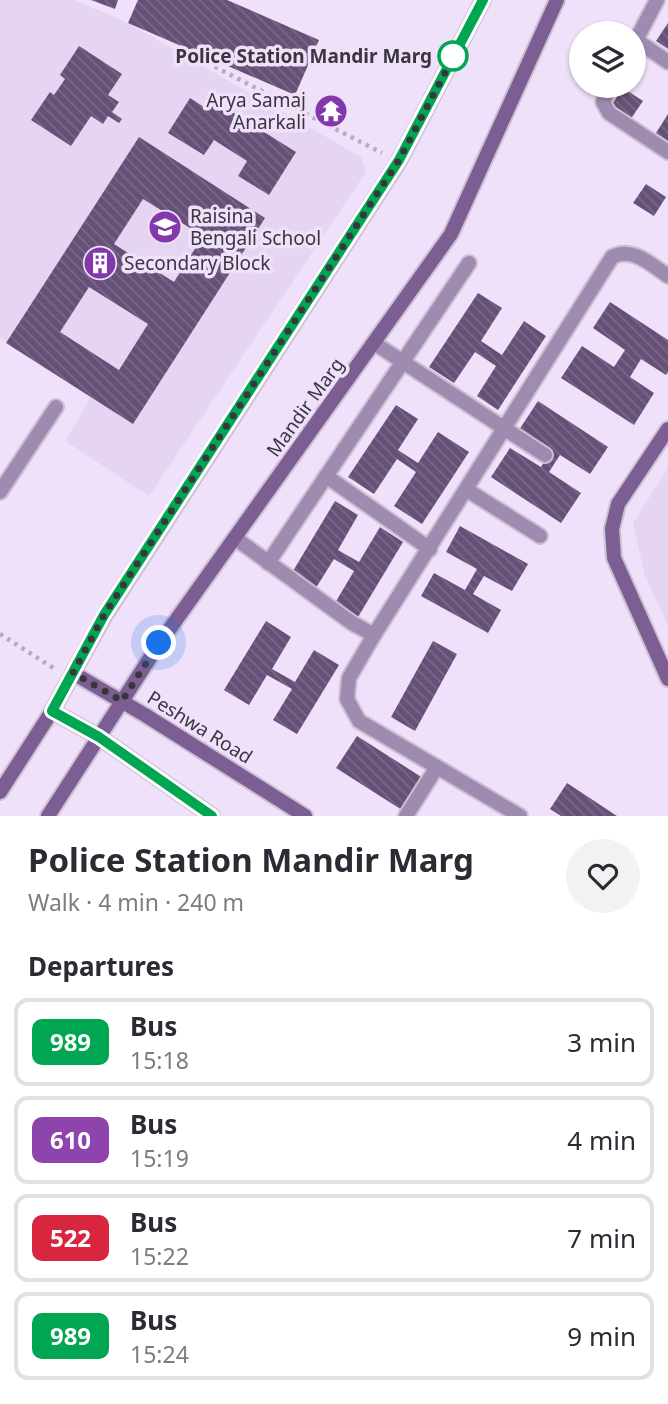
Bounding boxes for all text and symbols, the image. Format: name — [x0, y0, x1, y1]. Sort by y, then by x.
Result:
map controls — [569, 21, 646, 98]
button: layers — [569, 21, 646, 98]
marker: Police Station Mandir Marg — [438, 41, 468, 71]
place label: Police Station Mandir Marg — [175, 43, 432, 69]
place label: Arya Samaj Anarkali — [206, 87, 306, 135]
temple icon: Arya Samaj Anarkali — [312, 92, 350, 130]
place label: Raisina Bengali School — [190, 203, 321, 251]
school or university icon: Raisina Bengali School — [146, 208, 184, 246]
building icon: Secondary Block — [81, 244, 119, 282]
place label: Secondary Block — [124, 250, 270, 276]
street label: Mandir Marg — [260, 352, 350, 462]
your location — [141, 625, 176, 660]
street label: Peshwa Road — [143, 684, 257, 770]
text: Police Station Mandir Marg — [28, 837, 474, 882]
button: heart — [566, 839, 640, 913]
text: Walk · 4 min · 240 m — [28, 886, 244, 918]
text: Departures — [28, 948, 174, 984]
text: Bus — [130, 1008, 177, 1044]
text: 3 min — [567, 1024, 636, 1060]
text: 989 — [50, 1025, 91, 1058]
text: 15:18 — [130, 1044, 189, 1076]
text: Bus — [130, 1106, 177, 1142]
text: 4 min — [567, 1122, 636, 1158]
text: 610 — [50, 1123, 91, 1156]
text: 15:19 — [130, 1142, 189, 1174]
text: Bus — [130, 1204, 177, 1240]
text: 7 min — [567, 1220, 636, 1256]
text: 522 — [50, 1221, 91, 1254]
text: 15:22 — [130, 1240, 189, 1272]
text: Bus — [130, 1302, 177, 1338]
text: 9 min — [567, 1318, 636, 1354]
text: 989 — [50, 1319, 91, 1352]
text: 15:24 — [130, 1338, 189, 1370]

